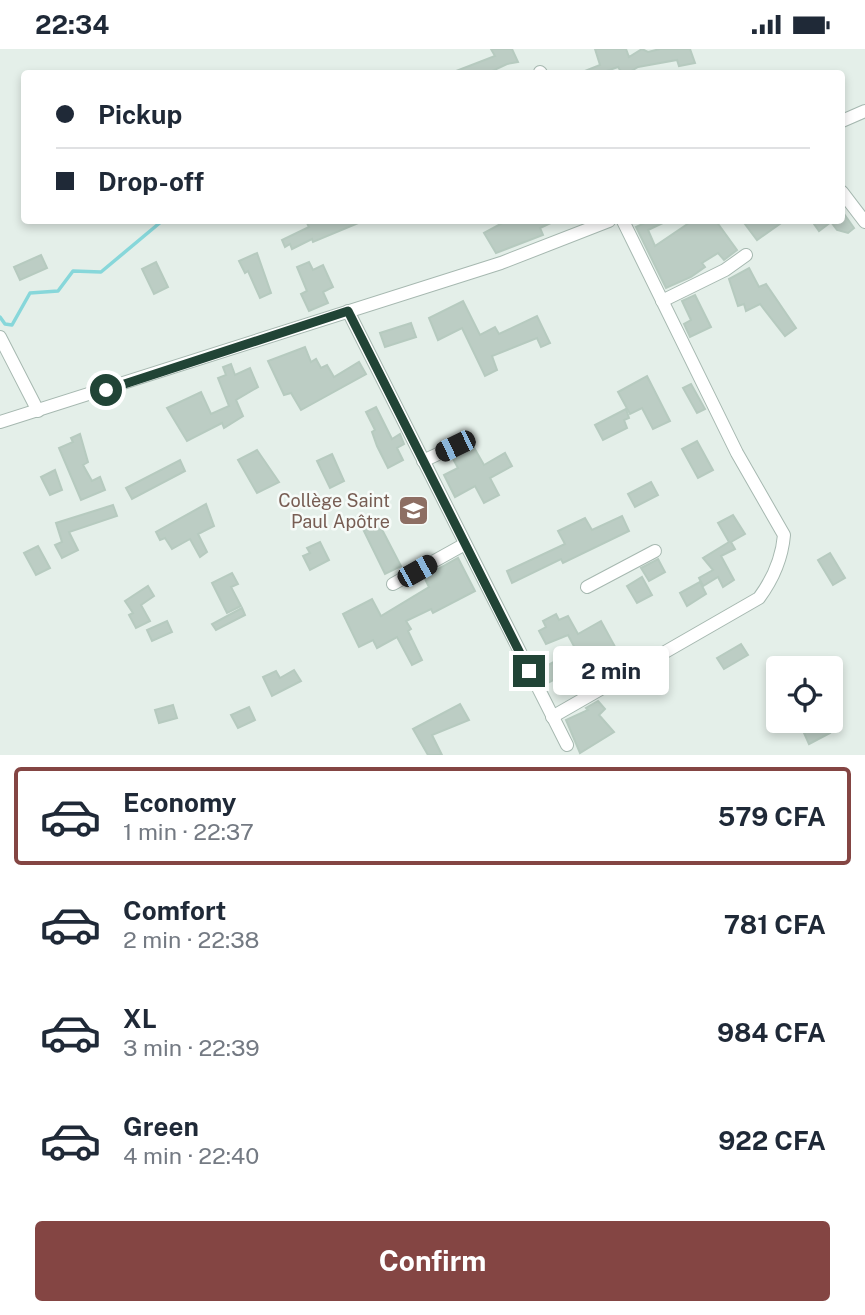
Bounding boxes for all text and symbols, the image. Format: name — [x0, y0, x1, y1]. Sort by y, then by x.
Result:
text: 22:34 — [35, 9, 109, 40]
text: Pickup — [98, 99, 182, 130]
text: Drop-off — [98, 166, 204, 197]
route start — [90, 374, 122, 406]
car — [432, 427, 479, 465]
place label: Collège Saint Paul Apôtre — [278, 490, 390, 532]
school or university icon: Collège Saint Paul Apôtre — [396, 493, 430, 527]
car — [394, 552, 441, 590]
callout: 2 min — [554, 647, 669, 695]
route end — [513, 655, 545, 687]
map controls — [766, 656, 843, 733]
button: locate — [766, 656, 843, 733]
text: 2 min — [581, 657, 641, 684]
icon: car — [39, 785, 102, 848]
text: Economy — [123, 787, 236, 818]
text: 579 CFA — [718, 801, 826, 832]
text: 1 min · 22:37 — [123, 818, 254, 845]
icon: car — [39, 893, 102, 956]
text: Comfort — [123, 895, 226, 926]
text: 781 CFA — [724, 909, 826, 940]
text: 2 min · 22:38 — [123, 926, 259, 953]
icon: car — [39, 1001, 102, 1064]
text: XL — [123, 1003, 157, 1034]
text: 984 CFA — [717, 1017, 826, 1048]
text: 3 min · 22:39 — [123, 1034, 260, 1061]
icon: car — [39, 1109, 102, 1172]
text: Green — [123, 1111, 199, 1142]
text: 922 CFA — [718, 1125, 826, 1156]
text: 4 min · 22:40 — [123, 1142, 259, 1169]
button: Confirm — [35, 1221, 830, 1301]

